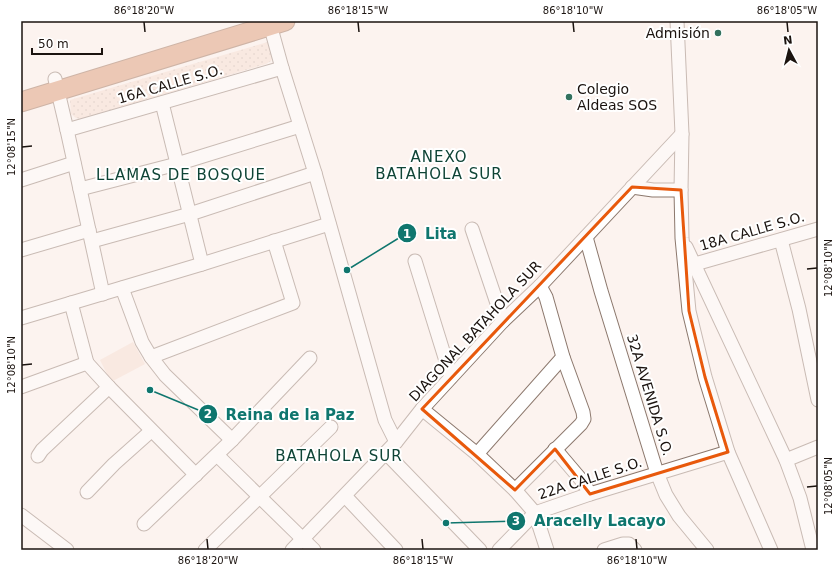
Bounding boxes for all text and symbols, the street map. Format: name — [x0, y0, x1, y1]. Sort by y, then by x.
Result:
text: 86°18'20"W — [114, 5, 174, 16]
text: 86°18'15"W — [328, 5, 388, 16]
text: 86°18'10"W — [543, 5, 603, 16]
text: 86°18'05"W — [757, 5, 817, 16]
place label: Admisión — [646, 25, 710, 41]
marker: Admisión — [713, 28, 723, 38]
scale bar — [32, 30, 102, 56]
north arrow — [769, 30, 809, 70]
text: N — [782, 34, 793, 48]
text: 50 m — [38, 37, 69, 51]
street label: 16A CALLE S.O. — [116, 61, 224, 107]
place label: Colegio Aldeas SOS — [577, 81, 657, 113]
marker: Colegio Aldeas SOS — [564, 92, 574, 102]
text: 12°08'15"N — [6, 118, 17, 176]
district label: ANEXO BATAHOLA SUR — [375, 148, 503, 183]
district label: LLAMAS DE BOSQUE — [96, 166, 266, 184]
street label: 18A CALLE S.O. — [698, 208, 806, 254]
callout: Lita — [397, 220, 465, 247]
text: Lita — [425, 225, 457, 243]
text: 1 — [403, 227, 411, 241]
text: 12°08'10"N — [823, 239, 834, 297]
street label: DIAGONAL BATAHOLA SUR — [406, 257, 544, 405]
street label: 32A AVENIDA S.O. — [624, 332, 676, 458]
text: 12°08'10"N — [6, 336, 17, 394]
callout: Reina de la Paz — [198, 401, 363, 428]
text: Reina de la Paz — [226, 406, 355, 424]
text: 2 — [204, 407, 212, 421]
district label: BATAHOLA SUR — [275, 447, 403, 465]
street label: 22A CALLE S.O. — [536, 454, 644, 502]
text: 12°08'05"N — [823, 457, 834, 515]
callout: Aracelly Lacayo — [506, 507, 674, 534]
text: Aracelly Lacayo — [534, 512, 666, 530]
text: 3 — [512, 514, 520, 528]
text: 86°18'20"W — [178, 555, 238, 566]
text: 86°18'15"W — [393, 555, 453, 566]
text: 86°18'10"W — [607, 555, 667, 566]

